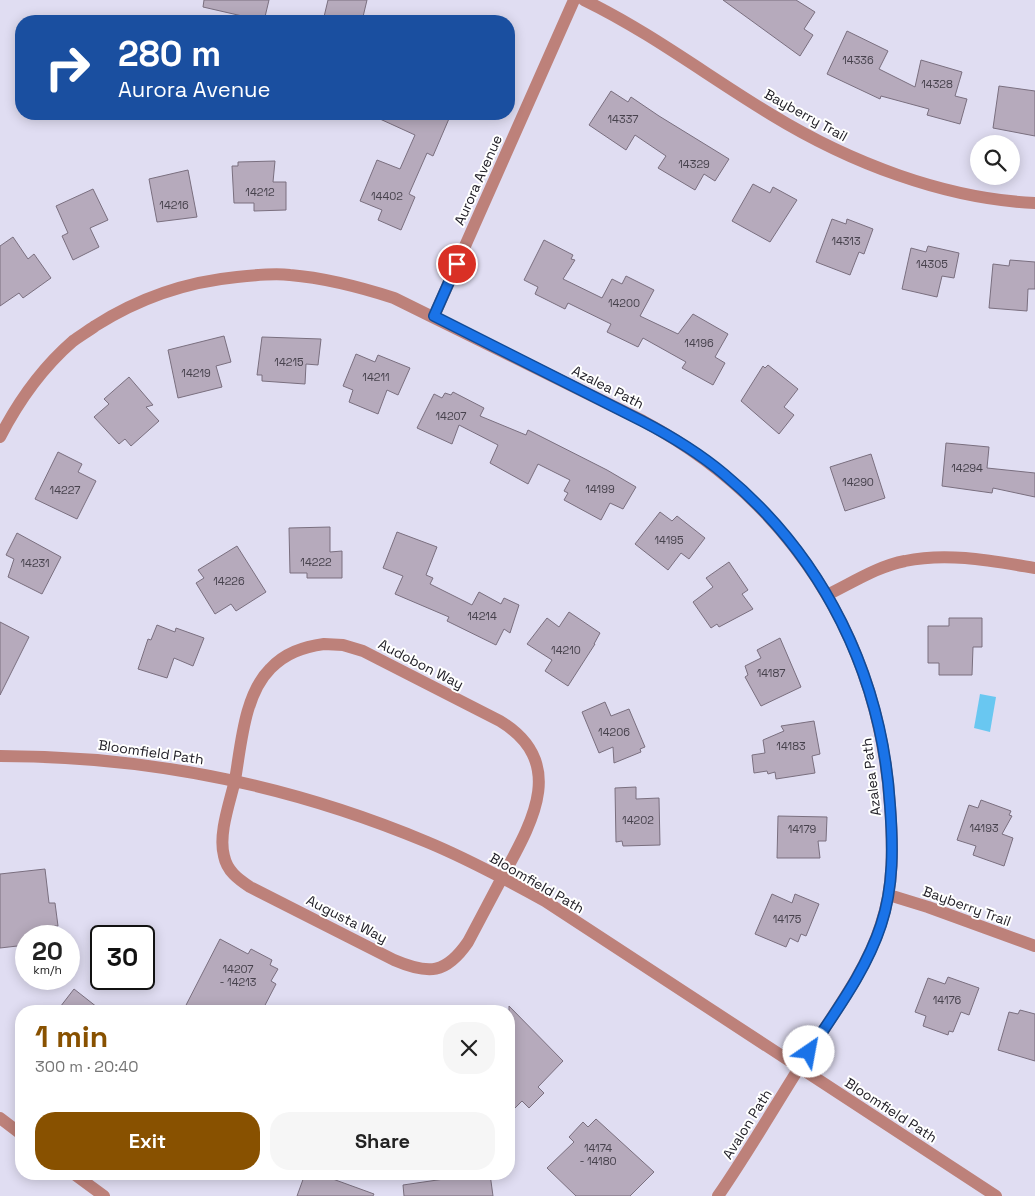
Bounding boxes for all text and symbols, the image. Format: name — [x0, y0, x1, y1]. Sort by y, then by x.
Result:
text: 280 m — [118, 32, 221, 76]
icon: right — [35, 35, 100, 100]
house number: 14336 — [842, 53, 874, 67]
text: Aurora Avenue — [118, 75, 270, 103]
house number: 14328 — [921, 77, 953, 91]
street label: Bayberry Trail — [761, 85, 851, 145]
house number: 14337 — [608, 112, 638, 126]
street label: Aurora Avenue — [450, 132, 506, 228]
map controls — [970, 135, 1020, 185]
button: search — [970, 135, 1020, 185]
house number: 14329 — [678, 157, 710, 171]
house number: 14212 — [245, 185, 275, 199]
house number: 14402 — [371, 189, 403, 203]
house number: 14216 — [159, 198, 189, 212]
house number: 14313 — [831, 234, 861, 248]
pin — [436, 243, 478, 285]
icon: arrive — [443, 250, 471, 278]
house number: 14305 — [916, 257, 948, 271]
house number: 14200 — [608, 296, 640, 310]
house number: 14196 — [684, 336, 714, 350]
house number: 14215 — [274, 355, 304, 369]
street label: Azalea Path — [569, 361, 647, 413]
house number: 14219 — [181, 366, 211, 380]
house number: 14211 — [362, 370, 390, 384]
house number: 14207 — [435, 409, 467, 423]
house number: 14294 — [951, 461, 983, 475]
house number: 14290 — [842, 475, 874, 489]
house number: 14199 — [585, 482, 615, 496]
house number: 14227 — [50, 483, 80, 497]
house number: 14195 — [654, 533, 684, 547]
house number: 14222 — [300, 555, 332, 569]
house number: 14231 — [20, 556, 50, 570]
house number: 14226 — [213, 574, 245, 588]
house number: 14214 — [467, 609, 497, 623]
street label: Audobon Way — [375, 635, 467, 693]
house number: 14210 — [551, 643, 581, 657]
house number: 14187 — [757, 666, 785, 680]
house number: 14206 — [598, 725, 630, 739]
street label: Bloomfield Path — [97, 736, 205, 768]
street label: Azalea Path — [857, 737, 885, 817]
house number: 14183 — [776, 739, 806, 753]
house number: 14202 — [622, 813, 654, 827]
house number: 14193 — [969, 821, 999, 835]
house number: 14179 — [788, 822, 817, 836]
street label: Bloomfield Path — [486, 849, 588, 917]
street label: Bayberry Trail — [920, 882, 1014, 930]
street label: Augusta Way — [303, 891, 391, 947]
house number: 14175 — [773, 912, 802, 926]
speed limit sign: 30 — [90, 925, 155, 990]
text: 20 — [32, 935, 63, 967]
text: km/h — [33, 962, 62, 978]
house number: 14207 - 14213 — [220, 962, 257, 989]
house number: 14176 — [933, 993, 962, 1007]
text: 1 min — [35, 1017, 108, 1056]
button: close — [443, 1022, 495, 1074]
position arrow — [782, 1025, 834, 1077]
text: 300 m · 20:40 — [35, 1056, 138, 1077]
street label: Bloomfield Path — [842, 1073, 940, 1147]
street label: Avalon Path — [718, 1086, 776, 1162]
button: Exit — [35, 1112, 260, 1170]
button: Share — [270, 1112, 495, 1170]
house number: 14174 - 14180 — [579, 1141, 617, 1168]

